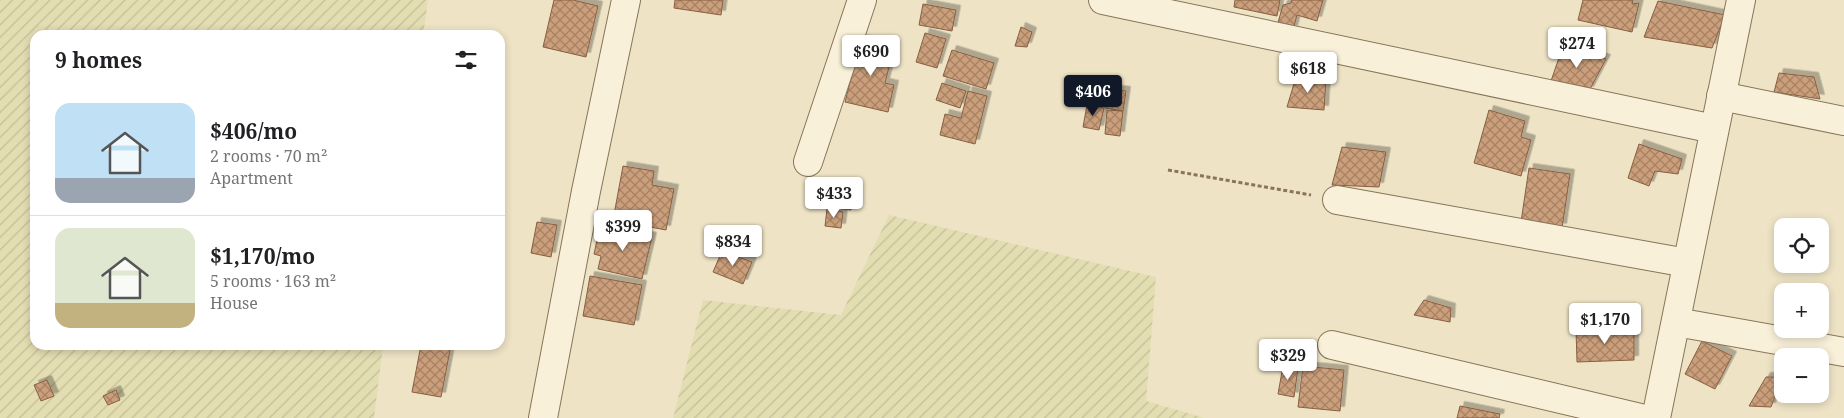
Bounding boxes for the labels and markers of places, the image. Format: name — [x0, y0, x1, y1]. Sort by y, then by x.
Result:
pin: $274 — [1547, 27, 1607, 69]
pin: $690 — [841, 34, 901, 77]
pin: $618 — [1278, 52, 1338, 94]
pin: $406 — [1063, 74, 1123, 117]
pin: $433 — [804, 176, 864, 219]
pin: $399 — [593, 210, 653, 252]
pin: $834 — [703, 224, 763, 267]
pin: $1,170 — [1564, 302, 1646, 345]
pin: $329 — [1258, 338, 1318, 381]

